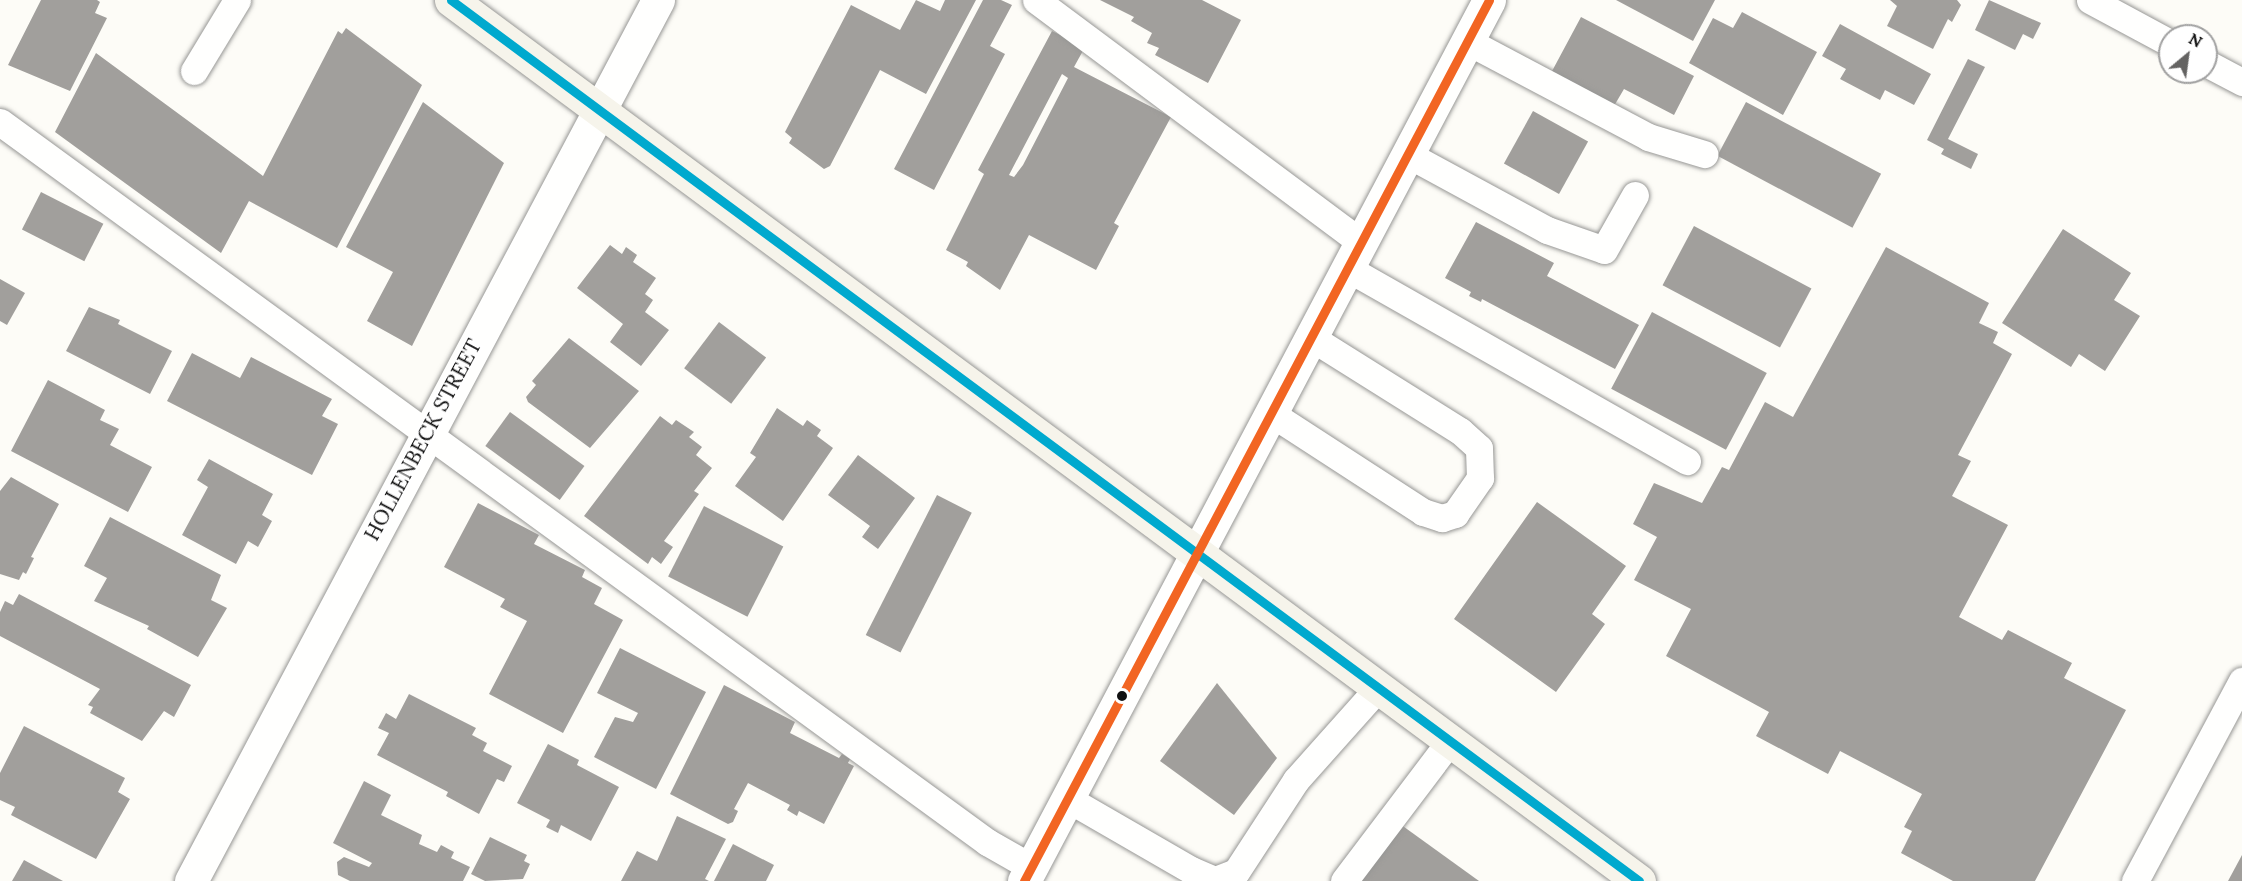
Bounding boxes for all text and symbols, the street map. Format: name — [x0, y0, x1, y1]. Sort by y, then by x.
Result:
north arrow — [2158, 24, 2218, 84]
text: N — [2185, 28, 2206, 52]
street label: HOLLENBECK STREET — [359, 335, 487, 545]
unlabelled marker — [1116, 690, 1128, 702]

